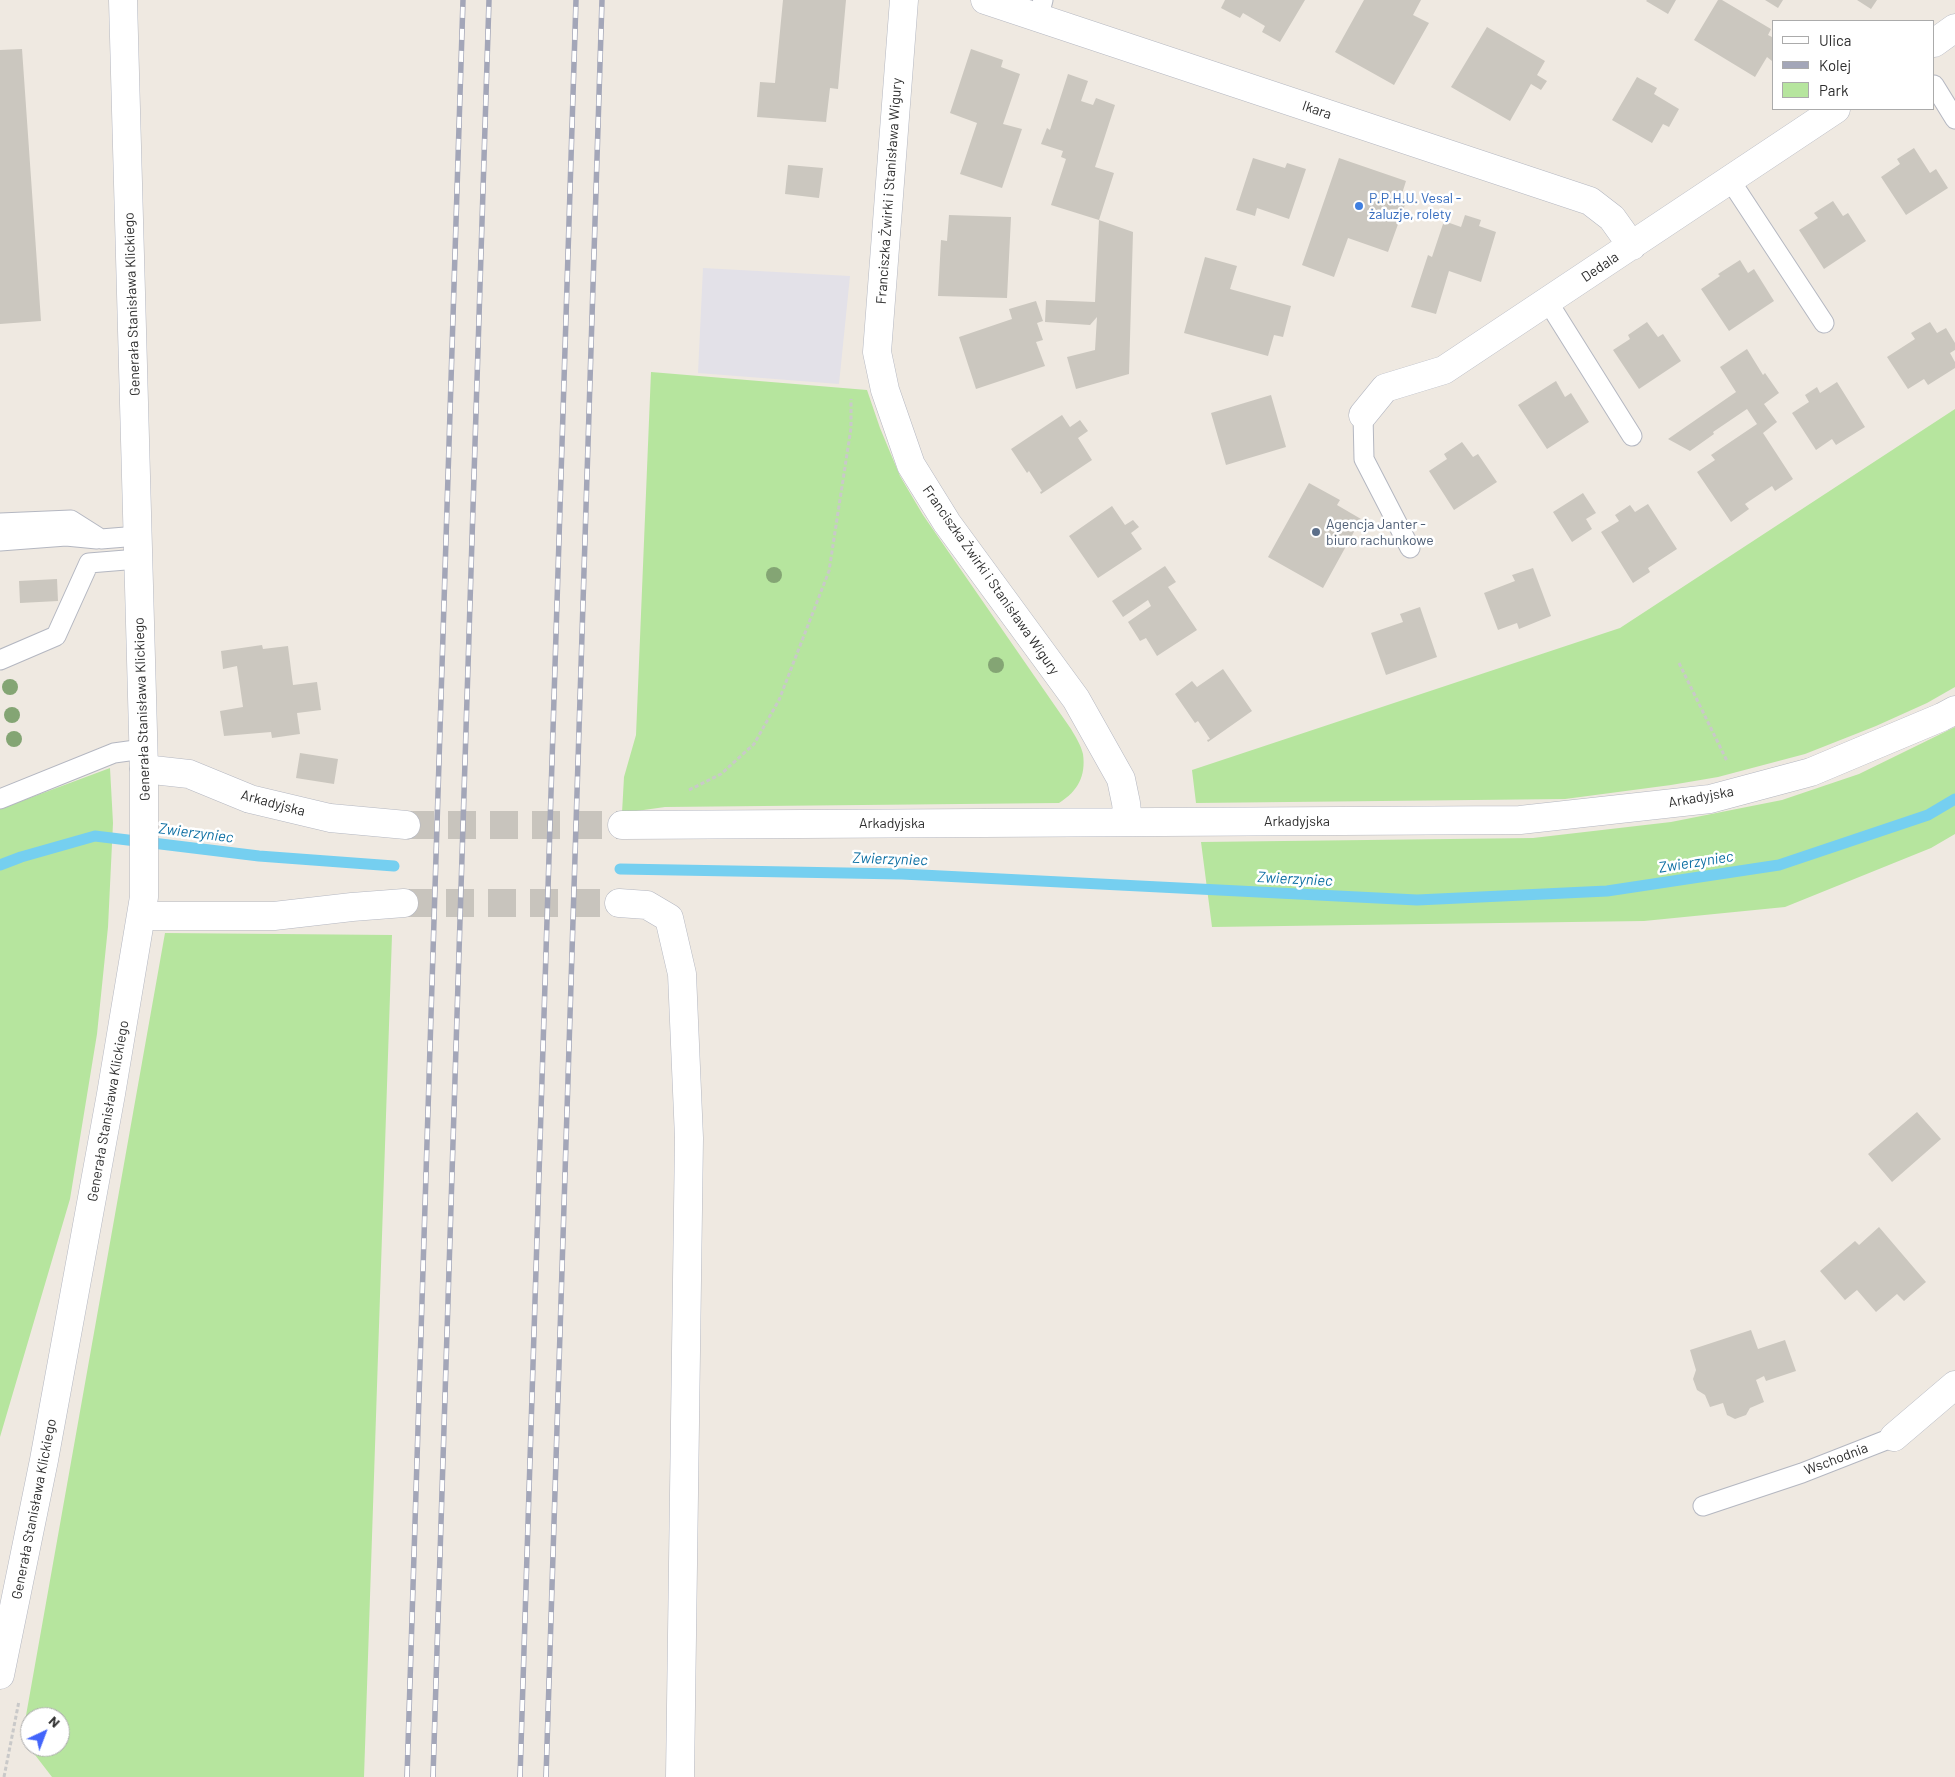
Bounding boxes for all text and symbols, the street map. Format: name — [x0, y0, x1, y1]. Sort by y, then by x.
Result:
legend — [1772, 20, 1935, 110]
text: Ulica — [1819, 31, 1851, 49]
text: Kolej — [1819, 56, 1851, 74]
street label: Franciszka Żwirki i Stanisława Wigury — [873, 77, 905, 305]
text: Park — [1819, 81, 1848, 99]
street label: Ikara — [1300, 97, 1334, 123]
place label: P.P.H.U. Vesal - żaluzje, rolety — [1369, 190, 1461, 222]
marker: P.P.H.U. Vesal - żaluzje, rolety — [1353, 200, 1365, 212]
street label: Generała Stanisława Klickiego — [120, 212, 144, 396]
street label: Dedala — [1578, 248, 1622, 286]
street label: Franciszka Żwirki i Stanisława Wigury — [919, 482, 1063, 678]
place label: Agencja Janter - biuro rachunkowe — [1326, 516, 1434, 548]
marker: Agencja Janter - biuro rachunkowe — [1310, 526, 1322, 538]
street label: Generała Stanisława Klickiego — [130, 617, 154, 801]
street label: Arkadyjska — [1667, 783, 1735, 811]
street label: Arkadyjska — [239, 786, 307, 820]
street label: Arkadyjska — [1264, 813, 1330, 829]
street label: Arkadyjska — [859, 815, 925, 831]
water label: Zwierzyniec — [158, 819, 234, 847]
water label: Zwierzyniec — [1657, 847, 1735, 877]
water label: Zwierzyniec — [852, 849, 928, 869]
water label: Zwierzyniec — [1257, 868, 1333, 890]
street label: Generała Stanisława Klickiego — [84, 1019, 132, 1203]
street label: Generała Stanisława Klickiego — [8, 1417, 60, 1601]
street label: Wschodnia — [1802, 1439, 1870, 1479]
north arrow — [20, 1707, 70, 1757]
text: N — [46, 1712, 64, 1731]

